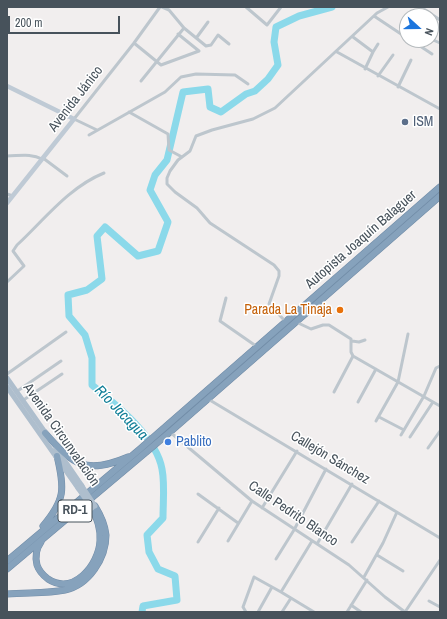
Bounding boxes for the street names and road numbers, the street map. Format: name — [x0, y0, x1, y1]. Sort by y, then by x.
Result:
street label: Avenida Jánico — [45, 63, 107, 135]
street label: Autopista Joaquín Balaguer — [302, 187, 420, 293]
street label: Avenida Circunvalación — [19, 380, 103, 490]
street label: Callejón Sánchez — [287, 428, 373, 488]
street label: Calle Pedrito Blanco — [245, 478, 341, 550]
road number: RD-1 — [58, 500, 92, 522]

